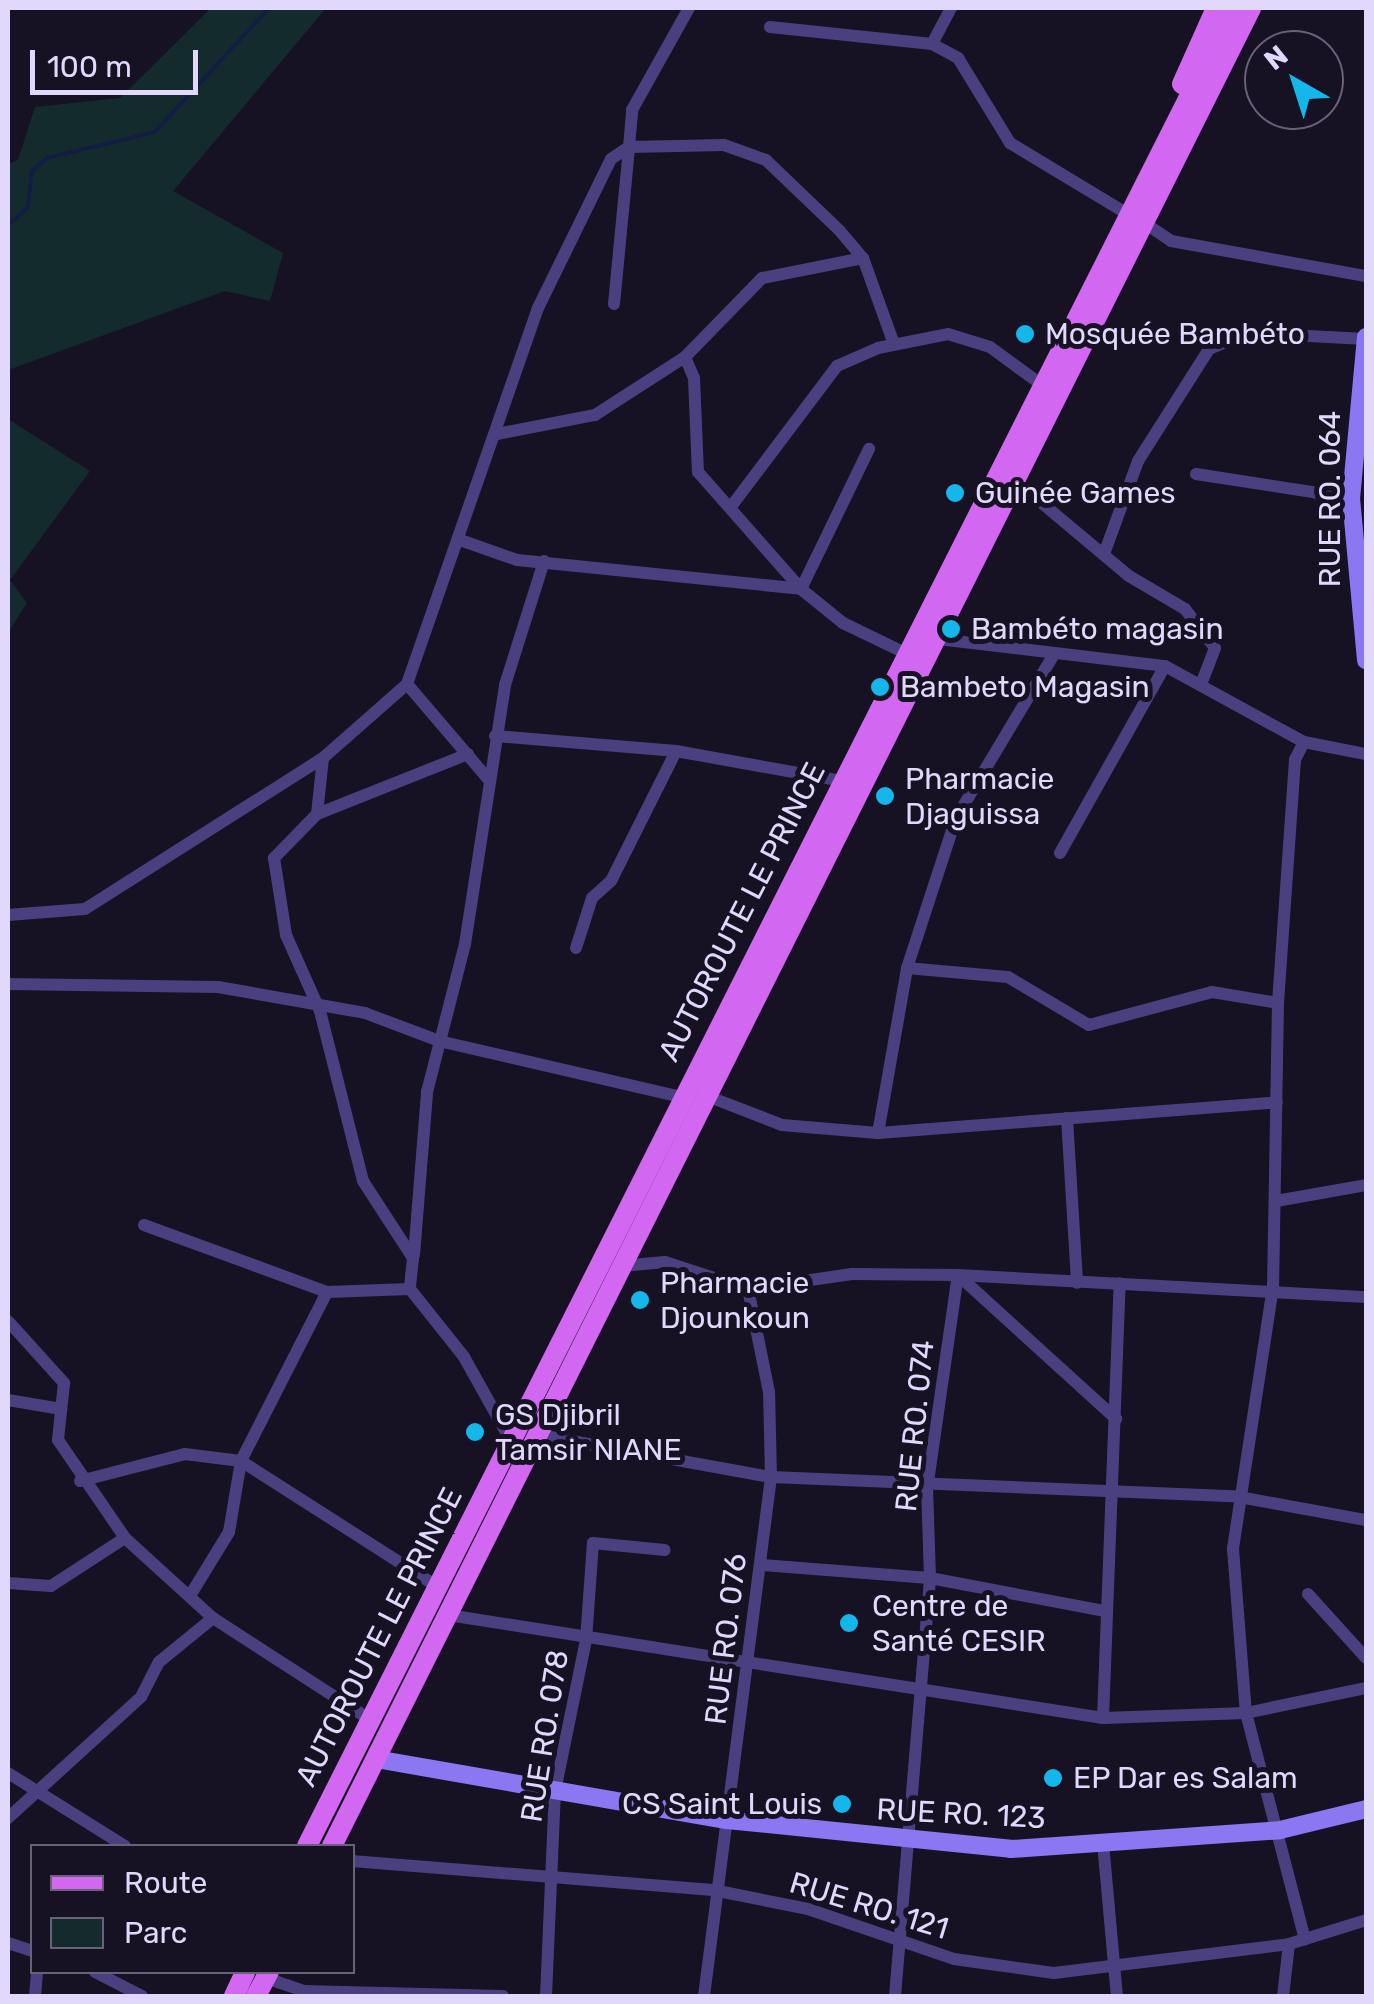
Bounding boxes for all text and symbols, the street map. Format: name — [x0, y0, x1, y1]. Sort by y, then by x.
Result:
scale bar — [35, 30, 202, 92]
north arrow — [1244, 30, 1344, 130]
text: N — [1258, 39, 1294, 77]
text: 100 m — [47, 49, 132, 85]
place label: Mosquée Bambéto — [1045, 316, 1305, 352]
marker: Mosquée Bambéto — [1014, 323, 1036, 345]
street label: RUE RO. 064 — [1312, 411, 1348, 587]
place label: Guinée Games — [975, 475, 1176, 511]
marker: Guinée Games — [944, 482, 966, 504]
place label: Bambéto magasin — [971, 611, 1224, 647]
marker: Bambéto magasin — [940, 618, 962, 640]
place label: Bambeto Magasin — [900, 669, 1150, 705]
marker: Bambeto Magasin — [869, 676, 891, 698]
street label: AUTOROUTE LE PRINCE — [651, 757, 833, 1067]
place label: Pharmacie Djaguissa — [905, 761, 1054, 832]
marker: Pharmacie Djaguissa — [874, 785, 896, 807]
place label: Pharmacie Djounkoun — [660, 1265, 810, 1336]
marker: Pharmacie Djounkoun — [629, 1289, 651, 1311]
street label: RUE RO. 074 — [888, 1338, 942, 1514]
place label: GS Djibril Tamsir NIANE — [495, 1397, 682, 1468]
marker: GS Djibril Tamsir NIANE — [464, 1421, 486, 1443]
street label: AUTOROUTE LE PRINCE — [288, 1482, 470, 1792]
street label: RUE RO. 076 — [698, 1551, 754, 1727]
place label: Centre de Santé CESIR — [872, 1588, 1046, 1658]
marker: Centre de Santé CESIR — [836, 1610, 862, 1636]
street label: RUE RO. 078 — [514, 1647, 576, 1825]
place label: EP Dar es Salam — [1073, 1760, 1299, 1796]
marker: EP Dar es Salam — [1042, 1767, 1064, 1789]
place label: CS Saint Louis — [622, 1786, 822, 1822]
street label: RUE RO. 123 — [876, 1792, 1046, 1836]
marker: CS Saint Louis — [831, 1793, 853, 1815]
legend — [30, 1844, 355, 1974]
text: Route — [124, 1865, 207, 1901]
street label: RUE RO. 121 — [785, 1865, 953, 1947]
text: Parc — [124, 1915, 187, 1951]

